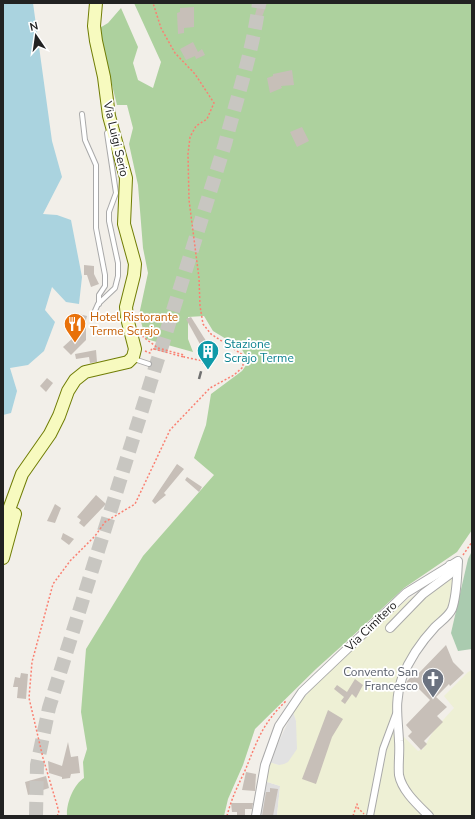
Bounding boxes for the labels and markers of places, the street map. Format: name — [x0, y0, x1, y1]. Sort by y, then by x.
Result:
place label: Hotel Ristorante Terme Scrajo — [90, 309, 178, 339]
restaurant icon: Hotel Ristorante Terme Scrajo — [62, 311, 88, 344]
place label: Stazione Scrajo Terme — [224, 336, 294, 366]
building icon: Stazione Scrajo Terme — [195, 338, 221, 371]
place label: Convento San Francesco — [343, 664, 418, 694]
church icon: Convento San Francesco — [420, 666, 446, 699]

